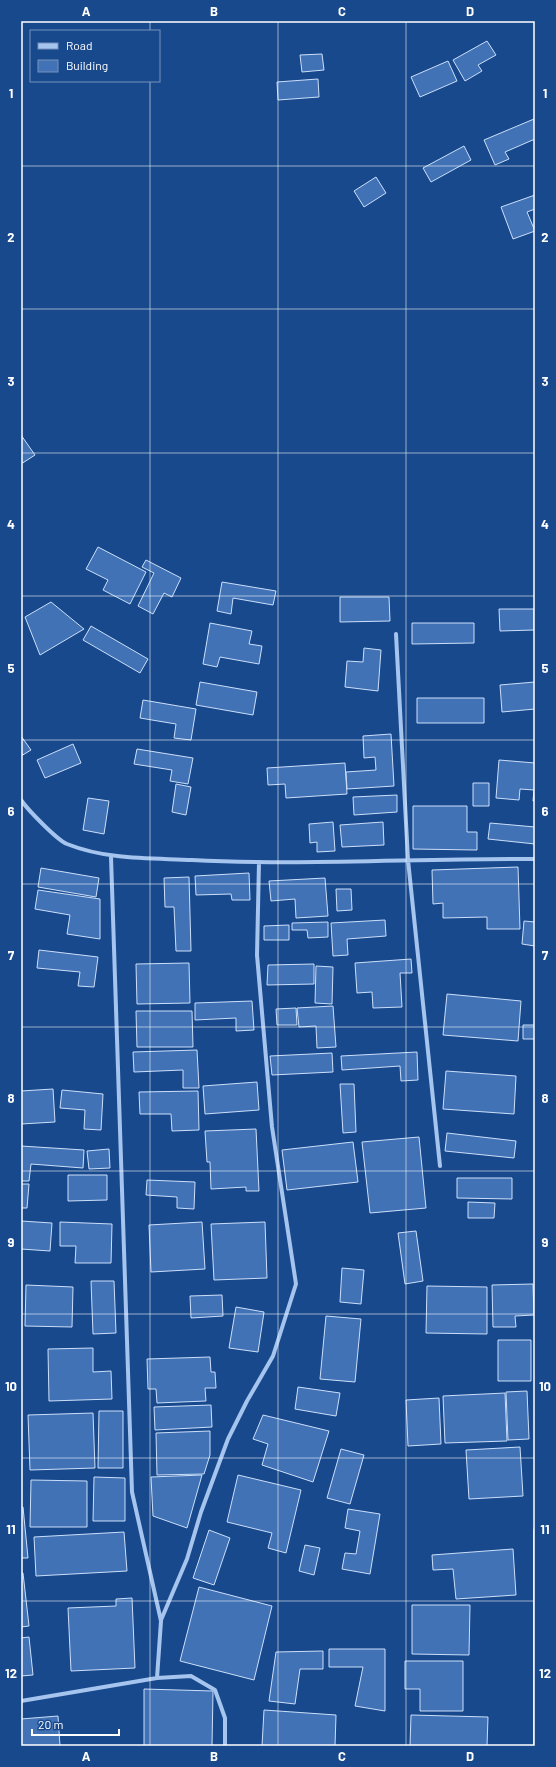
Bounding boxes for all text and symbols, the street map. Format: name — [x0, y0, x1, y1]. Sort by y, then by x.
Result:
text: A — [82, 3, 91, 19]
text: B — [210, 3, 218, 19]
text: C — [338, 3, 346, 19]
text: D — [466, 3, 474, 19]
legend — [30, 30, 160, 82]
text: Road — [66, 38, 93, 52]
text: Building — [66, 58, 108, 72]
text: 1 — [9, 85, 13, 101]
text: 1 — [543, 85, 547, 101]
text: 2 — [7, 229, 15, 245]
text: 2 — [541, 229, 549, 245]
text: 3 — [7, 373, 15, 389]
text: 3 — [541, 373, 549, 389]
text: 4 — [7, 516, 15, 532]
text: 4 — [541, 516, 549, 532]
text: 5 — [7, 660, 15, 676]
text: 5 — [541, 660, 549, 676]
text: 6 — [8, 803, 15, 819]
text: 6 — [542, 803, 549, 819]
text: 7 — [8, 947, 15, 963]
text: 7 — [542, 947, 549, 963]
text: 8 — [7, 1090, 15, 1106]
text: 8 — [541, 1090, 549, 1106]
text: 9 — [8, 1234, 15, 1250]
text: 9 — [542, 1234, 549, 1250]
text: 10 — [5, 1378, 17, 1394]
text: 10 — [539, 1378, 551, 1394]
text: 11 — [6, 1521, 16, 1537]
text: 11 — [540, 1521, 550, 1537]
text: 12 — [5, 1665, 17, 1681]
text: 12 — [539, 1665, 551, 1681]
scale bar — [32, 1711, 119, 1737]
text: 20 m — [38, 1717, 64, 1731]
text: A — [82, 1748, 91, 1764]
text: B — [210, 1748, 218, 1764]
text: C — [338, 1748, 346, 1764]
text: D — [466, 1748, 474, 1764]

